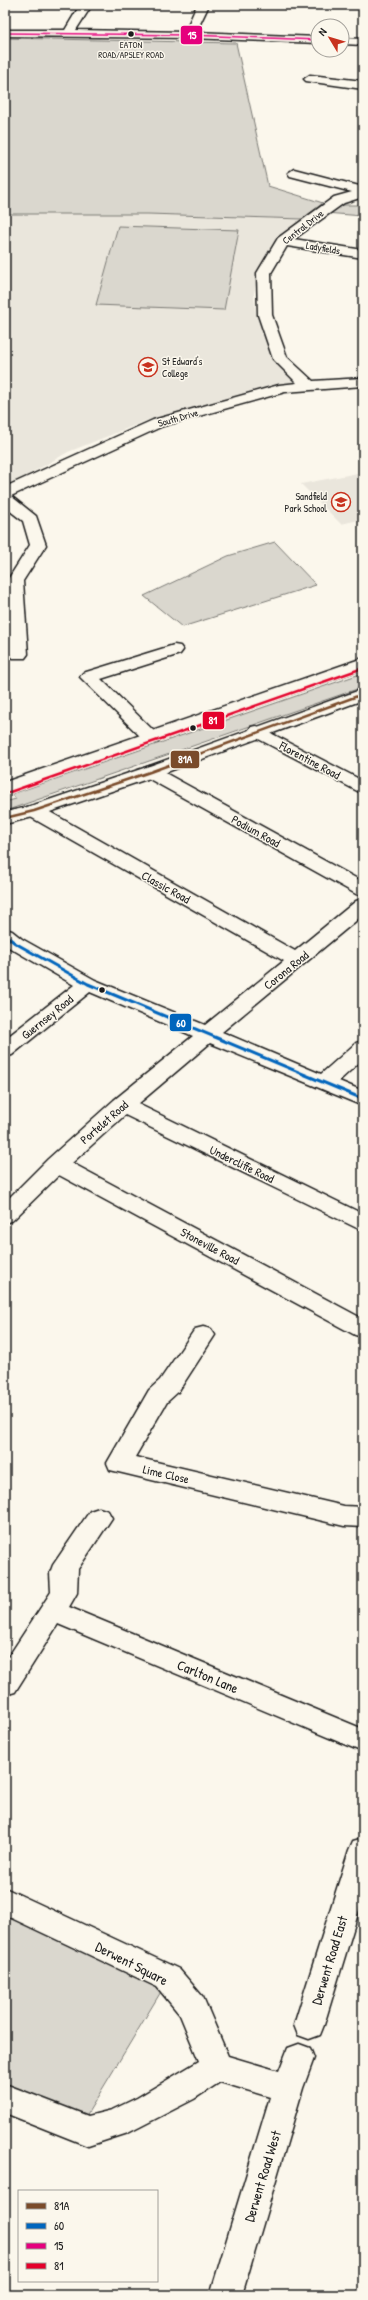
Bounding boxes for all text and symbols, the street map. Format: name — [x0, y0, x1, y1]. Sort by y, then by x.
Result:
north arrow — [310, 18, 350, 58]
line badge: 15 — [180, 25, 203, 45]
text: N — [315, 25, 330, 38]
text: 15 — [188, 28, 197, 42]
marker: EATON ROAD/APSLEY ROAD — [126, 29, 136, 39]
place label: EATON ROAD/APSLEY ROAD — [98, 39, 164, 61]
street label: Central Drive — [280, 207, 326, 247]
street label: Ladyfields — [305, 239, 341, 257]
place label: St Edward's College — [162, 355, 203, 380]
school or university icon: St Edward's College — [137, 356, 159, 378]
street label: South Drive — [156, 406, 200, 430]
place label: Sandfield Park School — [285, 490, 327, 515]
school or university icon: Sandfield Park School — [330, 491, 352, 513]
line badge: 81 — [202, 711, 225, 730]
text: 81 — [209, 713, 217, 727]
unlabelled marker — [188, 723, 198, 733]
street label: Florentine Road — [276, 736, 344, 783]
line badge: 81A — [170, 750, 200, 769]
text: 81A — [178, 752, 193, 766]
street label: Podium Road — [229, 811, 284, 852]
street label: Classic Road — [138, 867, 194, 908]
street label: Corona Road — [260, 946, 312, 993]
unlabelled marker — [97, 985, 107, 995]
street label: Guernsey Road — [17, 991, 77, 1043]
line badge: 60 — [169, 1013, 192, 1032]
text: 60 — [176, 1016, 186, 1030]
street label: Portelet Road — [76, 1096, 132, 1148]
street label: Undercliffe Road — [207, 1141, 278, 1187]
street label: Stoneville Road — [178, 1223, 243, 1269]
street label: Lime Close — [141, 1460, 191, 1488]
street label: Carlton Lane — [174, 1655, 242, 1698]
street label: Derwent Road East — [306, 1913, 352, 2007]
street label: Derwent Square — [92, 1937, 172, 1990]
street label: Derwent Road West — [239, 2128, 285, 2224]
legend — [18, 2190, 158, 2282]
text: 81A — [54, 2197, 70, 2214]
text: 60 — [54, 2217, 64, 2234]
text: 15 — [54, 2237, 63, 2254]
text: 81 — [54, 2257, 64, 2274]

